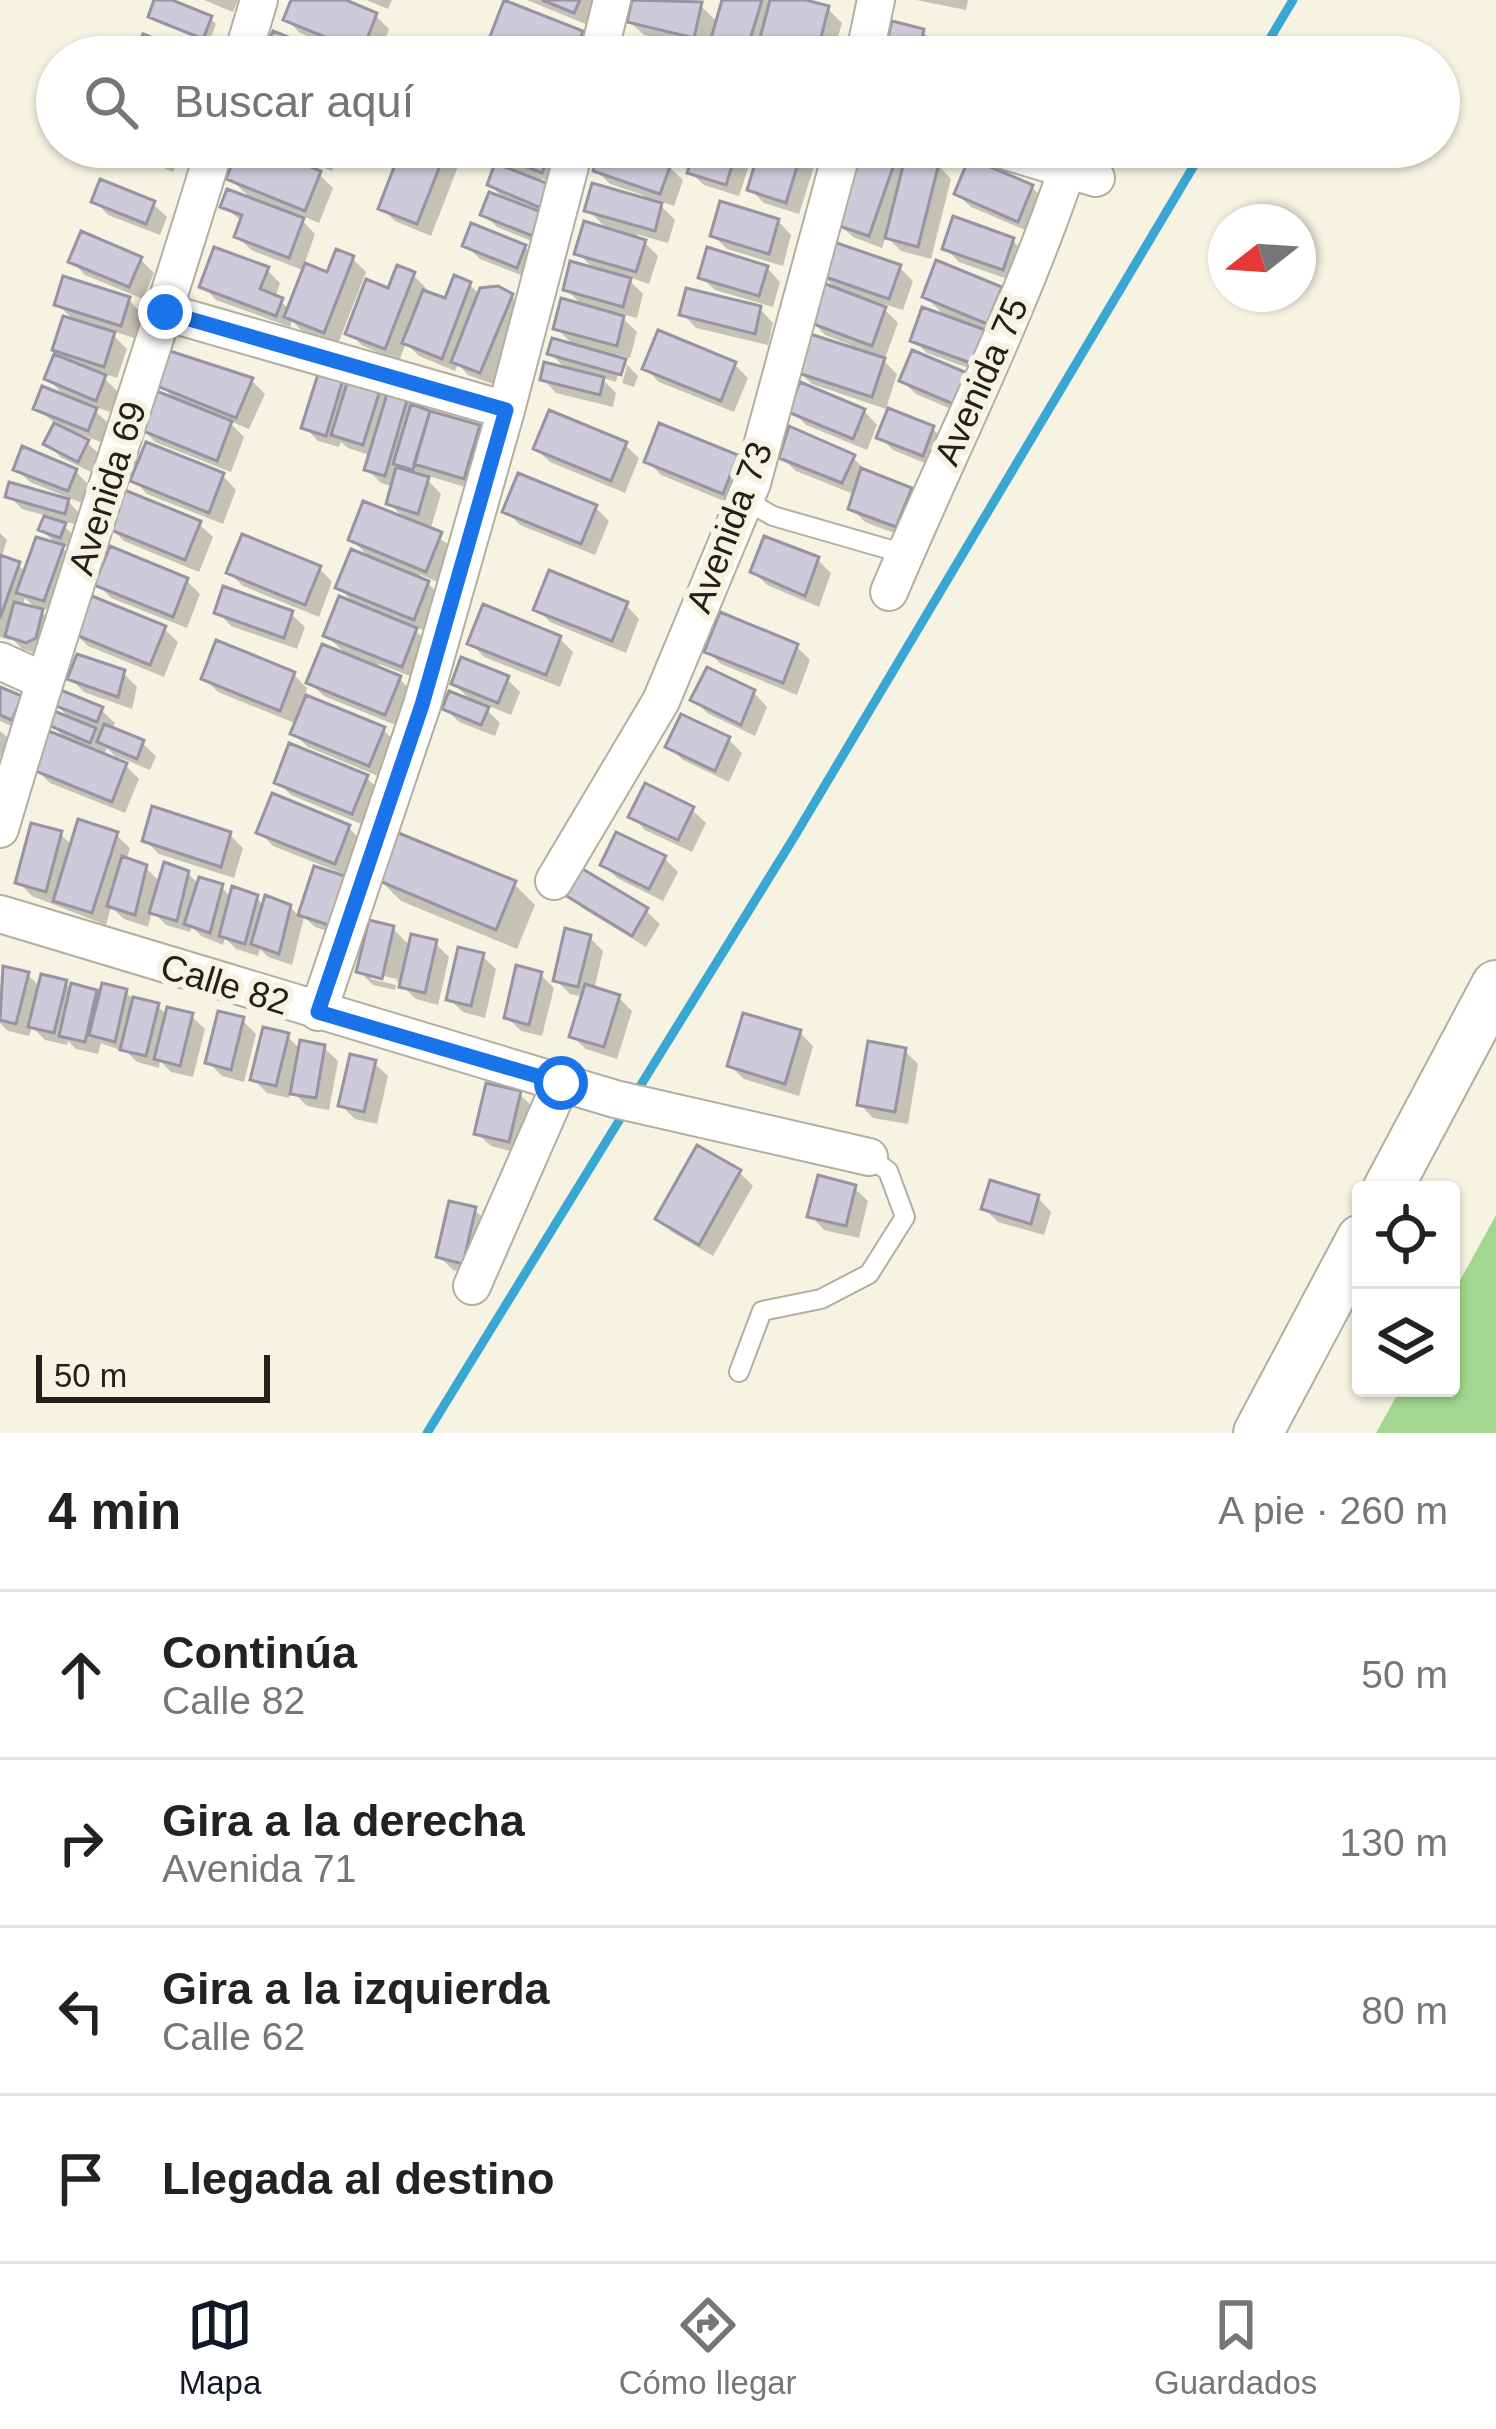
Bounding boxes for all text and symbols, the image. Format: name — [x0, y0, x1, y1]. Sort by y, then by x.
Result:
search box — [36, 36, 1460, 168]
icon: search — [78, 69, 144, 135]
text: Buscar aquí — [174, 76, 414, 127]
north arrow — [1208, 204, 1316, 312]
route end — [138, 285, 192, 339]
street label: Avenida 75 — [926, 291, 1036, 471]
street label: Avenida 69 — [60, 396, 154, 580]
street label: Avenida 73 — [678, 436, 780, 618]
street label: Calle 82 — [156, 945, 294, 1023]
route start — [534, 1056, 588, 1110]
map controls — [1352, 1181, 1460, 1397]
button: locate — [1352, 1181, 1460, 1289]
button: layers — [1352, 1289, 1460, 1397]
scale bar — [36, 1349, 270, 1402]
text: 50 m — [54, 1357, 127, 1394]
text: 4 min — [48, 1483, 181, 1540]
text: A pie · 260 m — [1218, 1489, 1448, 1532]
text: Continúa — [162, 1627, 357, 1678]
icon: ahead — [48, 1642, 114, 1708]
text: 50 m — [1361, 1653, 1448, 1696]
text: Calle 82 — [162, 1679, 305, 1722]
text: Gira a la derecha — [162, 1795, 525, 1846]
icon: right — [48, 1810, 114, 1876]
text: 130 m — [1340, 1821, 1448, 1864]
text: Avenida 71 — [162, 1847, 356, 1890]
text: Gira a la izquierda — [162, 1963, 550, 2014]
icon: left — [48, 1978, 114, 2044]
text: 80 m — [1361, 1989, 1448, 2032]
text: Calle 62 — [162, 2015, 305, 2058]
icon: arrive — [48, 2146, 114, 2212]
text: Llegada al destino — [162, 2153, 555, 2204]
tab: Mapa — [179, 2292, 261, 2402]
tab: Cómo llegar — [619, 2292, 797, 2402]
tab: Guardados — [1154, 2292, 1317, 2402]

